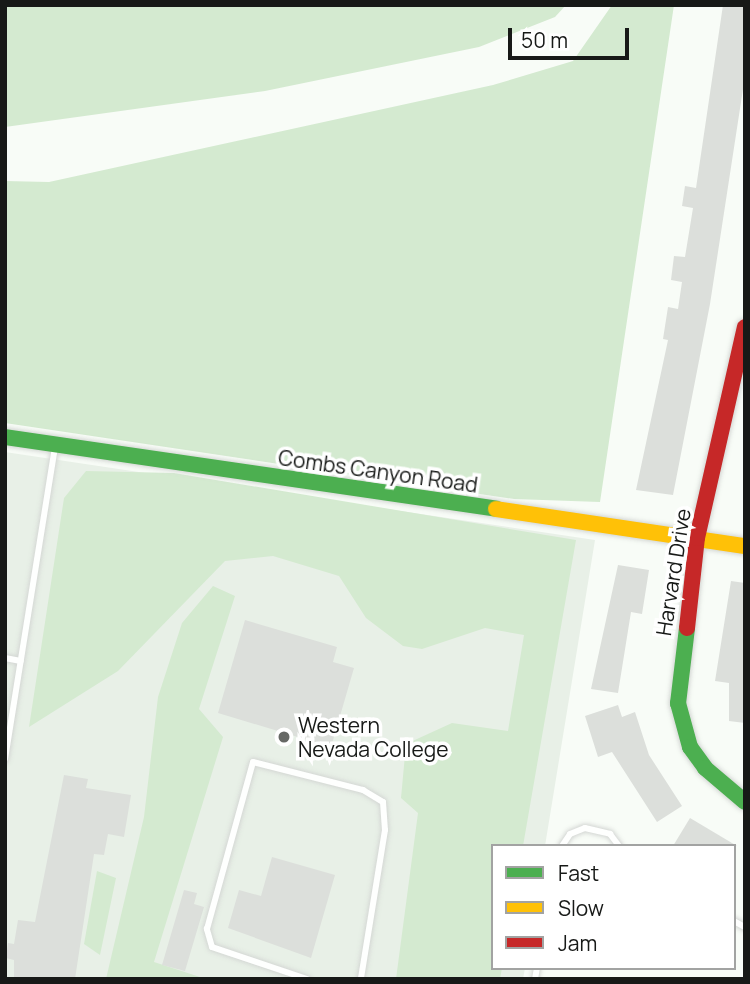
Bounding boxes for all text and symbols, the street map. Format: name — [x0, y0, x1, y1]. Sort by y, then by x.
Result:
scale bar — [512, 14, 633, 58]
text: 50 m — [521, 26, 568, 54]
street label: Combs Canyon Road — [277, 445, 479, 497]
street label: Harvard Drive — [651, 507, 695, 637]
place label: Western Nevada College — [298, 712, 448, 762]
marker: Western Nevada College — [276, 729, 292, 745]
legend — [491, 844, 736, 970]
text: Fast — [558, 859, 599, 887]
text: Slow — [558, 894, 604, 922]
text: Jam — [558, 929, 597, 957]

